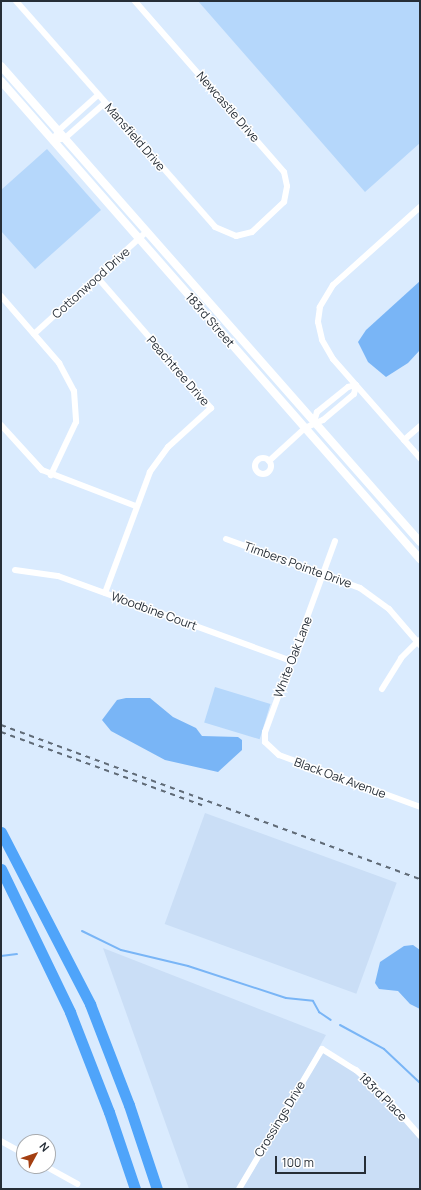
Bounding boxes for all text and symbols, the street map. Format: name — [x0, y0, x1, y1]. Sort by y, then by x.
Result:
street label: Newcastle Drive — [194, 69, 262, 145]
street label: Mansfield Drive — [102, 100, 168, 174]
street label: Cottonwood Drive — [49, 244, 133, 322]
street label: 183rd Street — [183, 290, 237, 350]
street label: Peachtree Drive — [144, 333, 212, 409]
street label: Timbers Pointe Drive — [242, 539, 354, 591]
street label: Woodbine Court — [109, 589, 199, 633]
street label: White Oak Lane — [271, 614, 315, 700]
street label: Black Oak Avenue — [292, 755, 388, 801]
street label: 183rd Place — [356, 1070, 410, 1124]
street label: Crossings Drive — [252, 1078, 308, 1160]
north arrow — [16, 1134, 56, 1174]
text: N — [37, 1139, 53, 1154]
scale bar — [277, 1148, 368, 1174]
text: 100 m — [282, 1154, 314, 1171]

